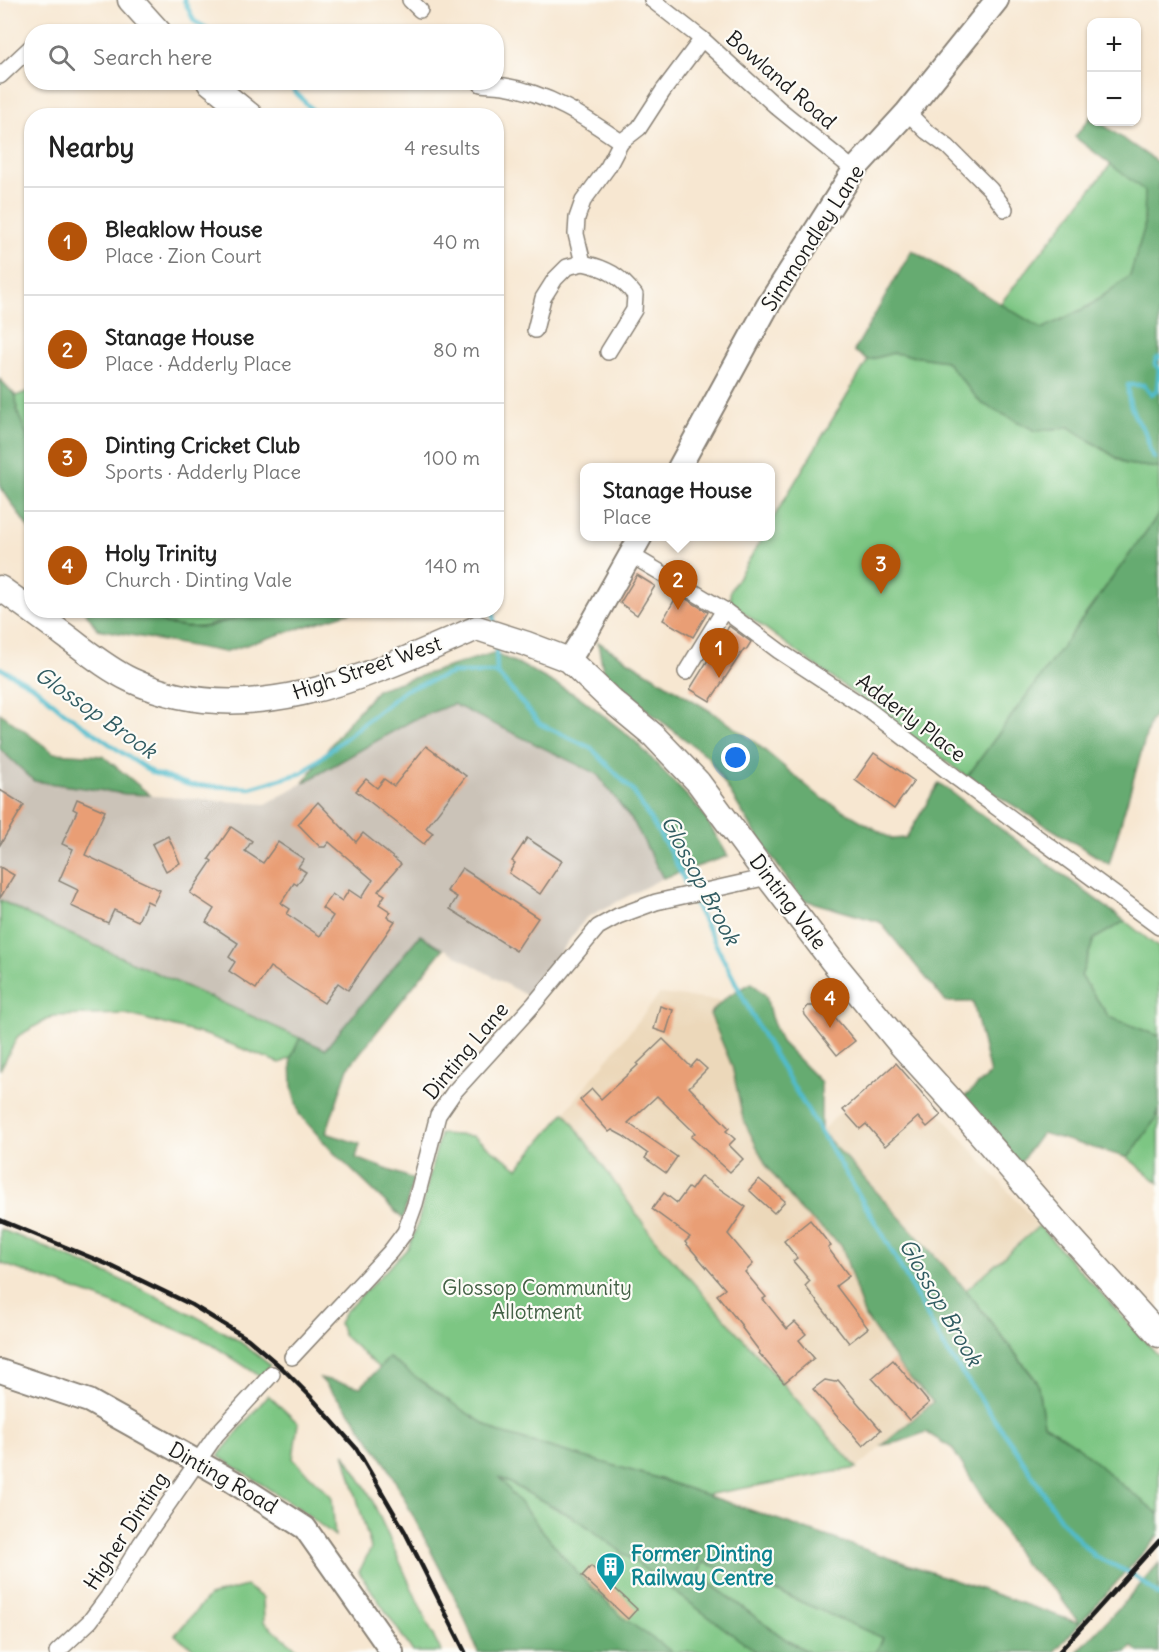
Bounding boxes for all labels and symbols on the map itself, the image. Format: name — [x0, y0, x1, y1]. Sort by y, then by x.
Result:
street label: Bowland Road — [721, 24, 842, 135]
street label: Simmondley Lane — [755, 159, 870, 316]
pin: 3 — [862, 544, 900, 594]
pin: 2 — [658, 560, 698, 610]
pin: 1 — [700, 628, 738, 678]
street label: High Street West — [289, 629, 445, 706]
water label: Glossop Brook — [30, 660, 164, 765]
street label: Adderly Place — [851, 668, 972, 768]
your location — [721, 743, 750, 772]
water label: Glossop Brook — [655, 811, 748, 951]
street label: Dinting Vale — [744, 849, 833, 955]
pin: 4 — [810, 978, 850, 1028]
street label: Dinting Lane — [417, 996, 514, 1105]
water label: Glossop Brook — [893, 1233, 990, 1372]
park label: Glossop Community Allotment — [442, 1274, 632, 1325]
street label: Dinting Road — [164, 1436, 283, 1520]
street label: Higher Dinting — [77, 1466, 174, 1595]
place label: Former Dinting Railway Centre — [631, 1540, 774, 1591]
building icon: Former Dinting Railway Centre — [594, 1550, 626, 1592]

